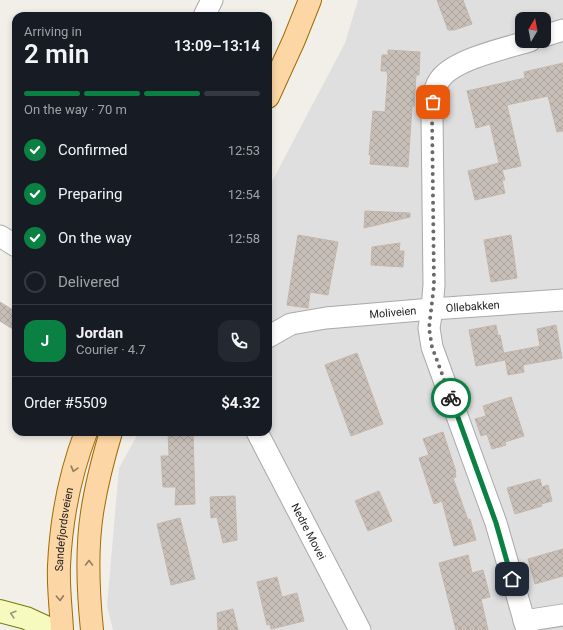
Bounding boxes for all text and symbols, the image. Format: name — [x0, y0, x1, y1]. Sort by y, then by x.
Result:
north arrow — [515, 12, 551, 48]
map controls — [515, 12, 551, 48]
text: Arriving in — [24, 24, 82, 39]
text: 13:09–13:14 — [174, 37, 260, 55]
text: 2 min — [24, 39, 89, 69]
pin — [416, 85, 450, 119]
icon: bag — [422, 91, 444, 113]
text: On the way · 70 m — [24, 102, 127, 117]
icon: check — [24, 139, 46, 161]
text: Confirmed — [58, 141, 128, 159]
text: 12:53 — [228, 143, 260, 158]
icon: check — [24, 183, 46, 205]
text: Preparing — [58, 185, 122, 203]
text: 12:54 — [228, 187, 260, 202]
icon: check — [24, 227, 46, 249]
text: On the way — [58, 229, 132, 247]
text: 12:58 — [228, 231, 260, 246]
text: Delivered — [58, 273, 120, 291]
street label: Ollebakken — [445, 298, 500, 315]
street label: Moliveien — [369, 304, 417, 321]
button: phone — [218, 320, 260, 362]
text: Jordan — [76, 324, 123, 342]
text: J — [41, 332, 49, 350]
text: Courier · 4.7 — [76, 342, 146, 357]
courier — [431, 378, 471, 418]
icon: bike — [440, 387, 462, 409]
text: Order #5509 — [24, 394, 107, 412]
text: $4.32 — [221, 394, 260, 412]
one-way arrow — [70, 466, 79, 473]
street label: Sandefjordsveien — [53, 486, 76, 572]
street label: Nedre Movei — [288, 501, 328, 562]
one-way arrow — [85, 560, 93, 566]
pin — [495, 562, 529, 596]
icon: home — [501, 568, 523, 590]
one-way arrow — [56, 595, 64, 601]
one-way arrow — [10, 610, 17, 619]

